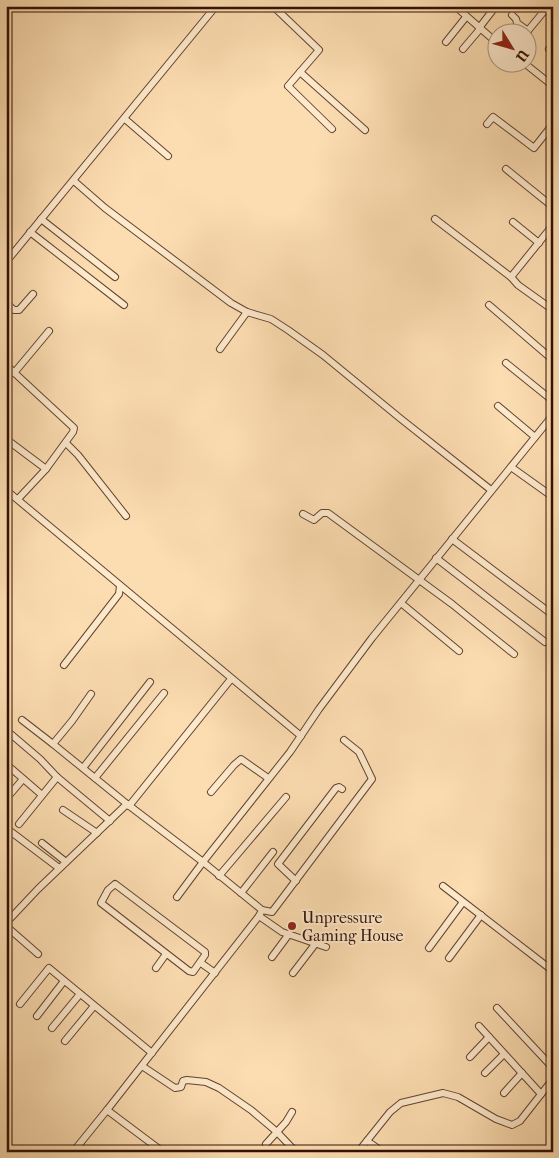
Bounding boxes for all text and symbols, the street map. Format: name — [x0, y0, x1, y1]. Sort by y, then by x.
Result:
north arrow — [486, 22, 536, 72]
text: U — [512, 45, 533, 65]
place label: Unpressure Gaming House — [302, 908, 403, 945]
marker: Unpressure Gaming House — [286, 920, 298, 932]

